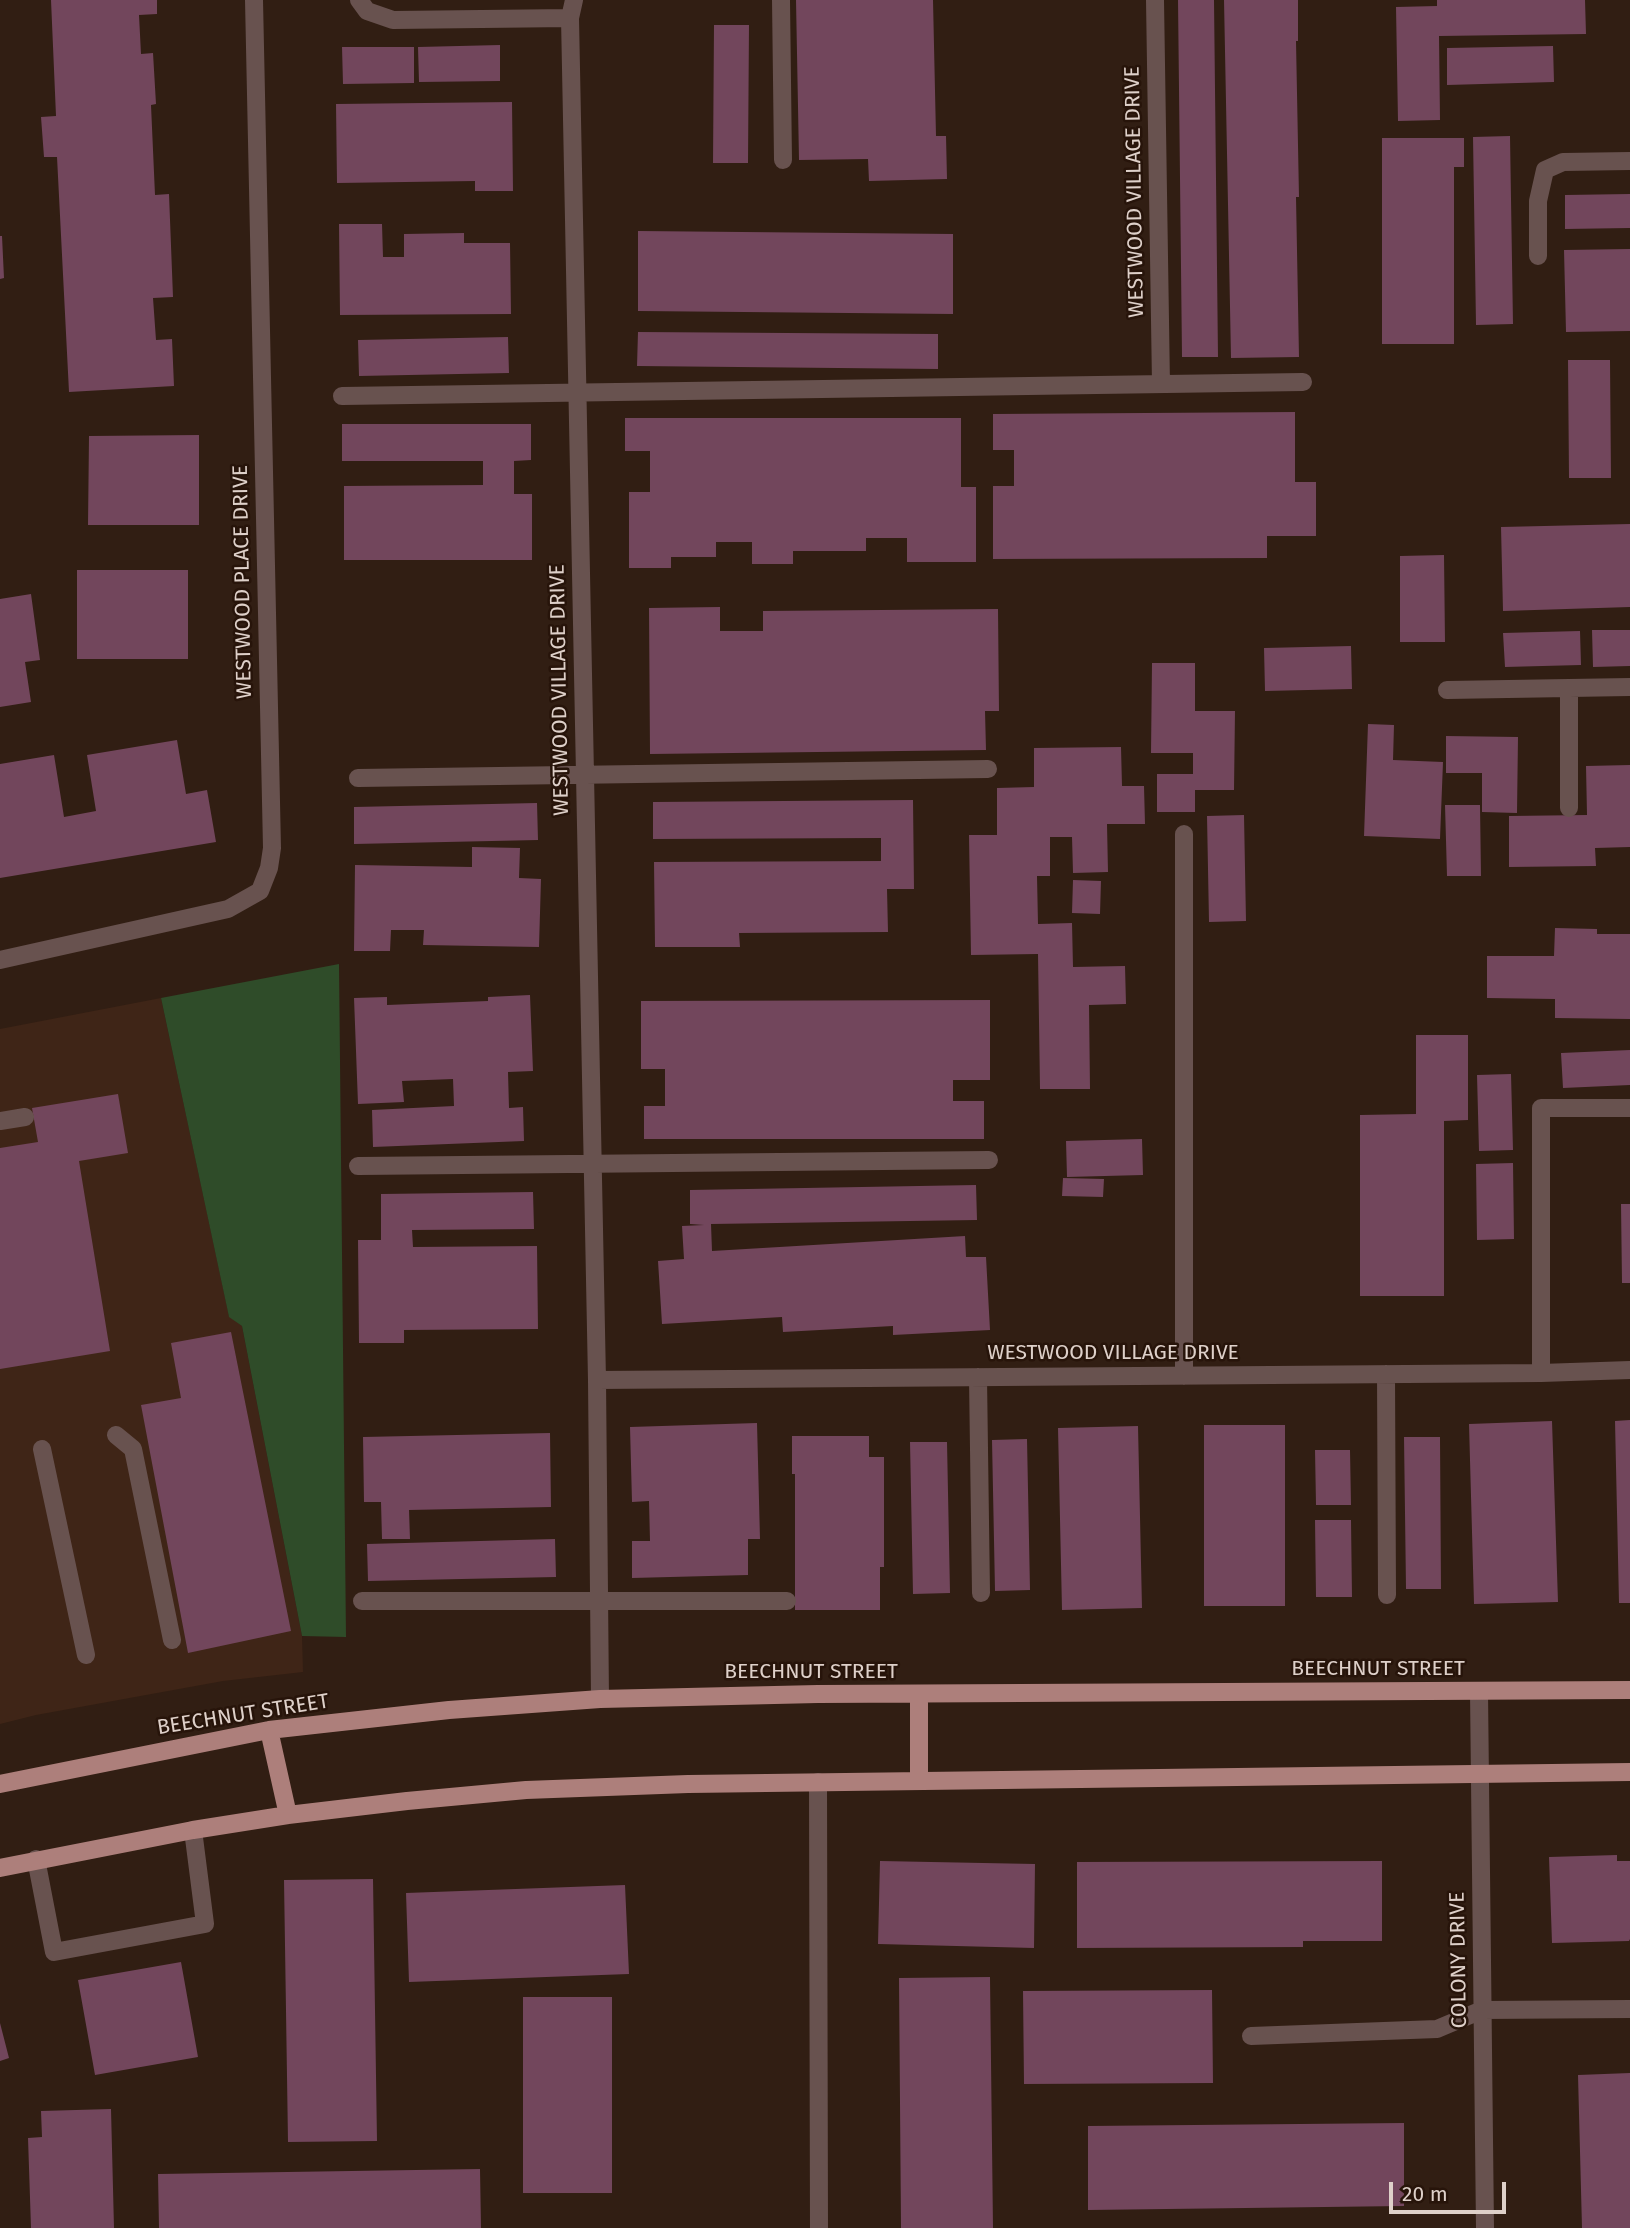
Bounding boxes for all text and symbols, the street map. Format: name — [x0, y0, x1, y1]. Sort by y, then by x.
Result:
street label: WESTWOOD VILLAGE DRIVE — [1120, 66, 1150, 318]
street label: WESTWOOD PLACE DRIVE — [228, 465, 258, 699]
street label: WESTWOOD VILLAGE DRIVE — [545, 564, 575, 816]
street label: WESTWOOD VILLAGE DRIVE — [987, 1340, 1239, 1366]
street label: BEECHNUT STREET — [1291, 1656, 1465, 1682]
street label: BEECHNUT STREET — [724, 1659, 898, 1685]
street label: BEECHNUT STREET — [155, 1689, 331, 1741]
street label: COLONY DRIVE — [1445, 1891, 1473, 2029]
scale bar — [1392, 2168, 1509, 2212]
text: 20 m — [1402, 2181, 1448, 2207]

